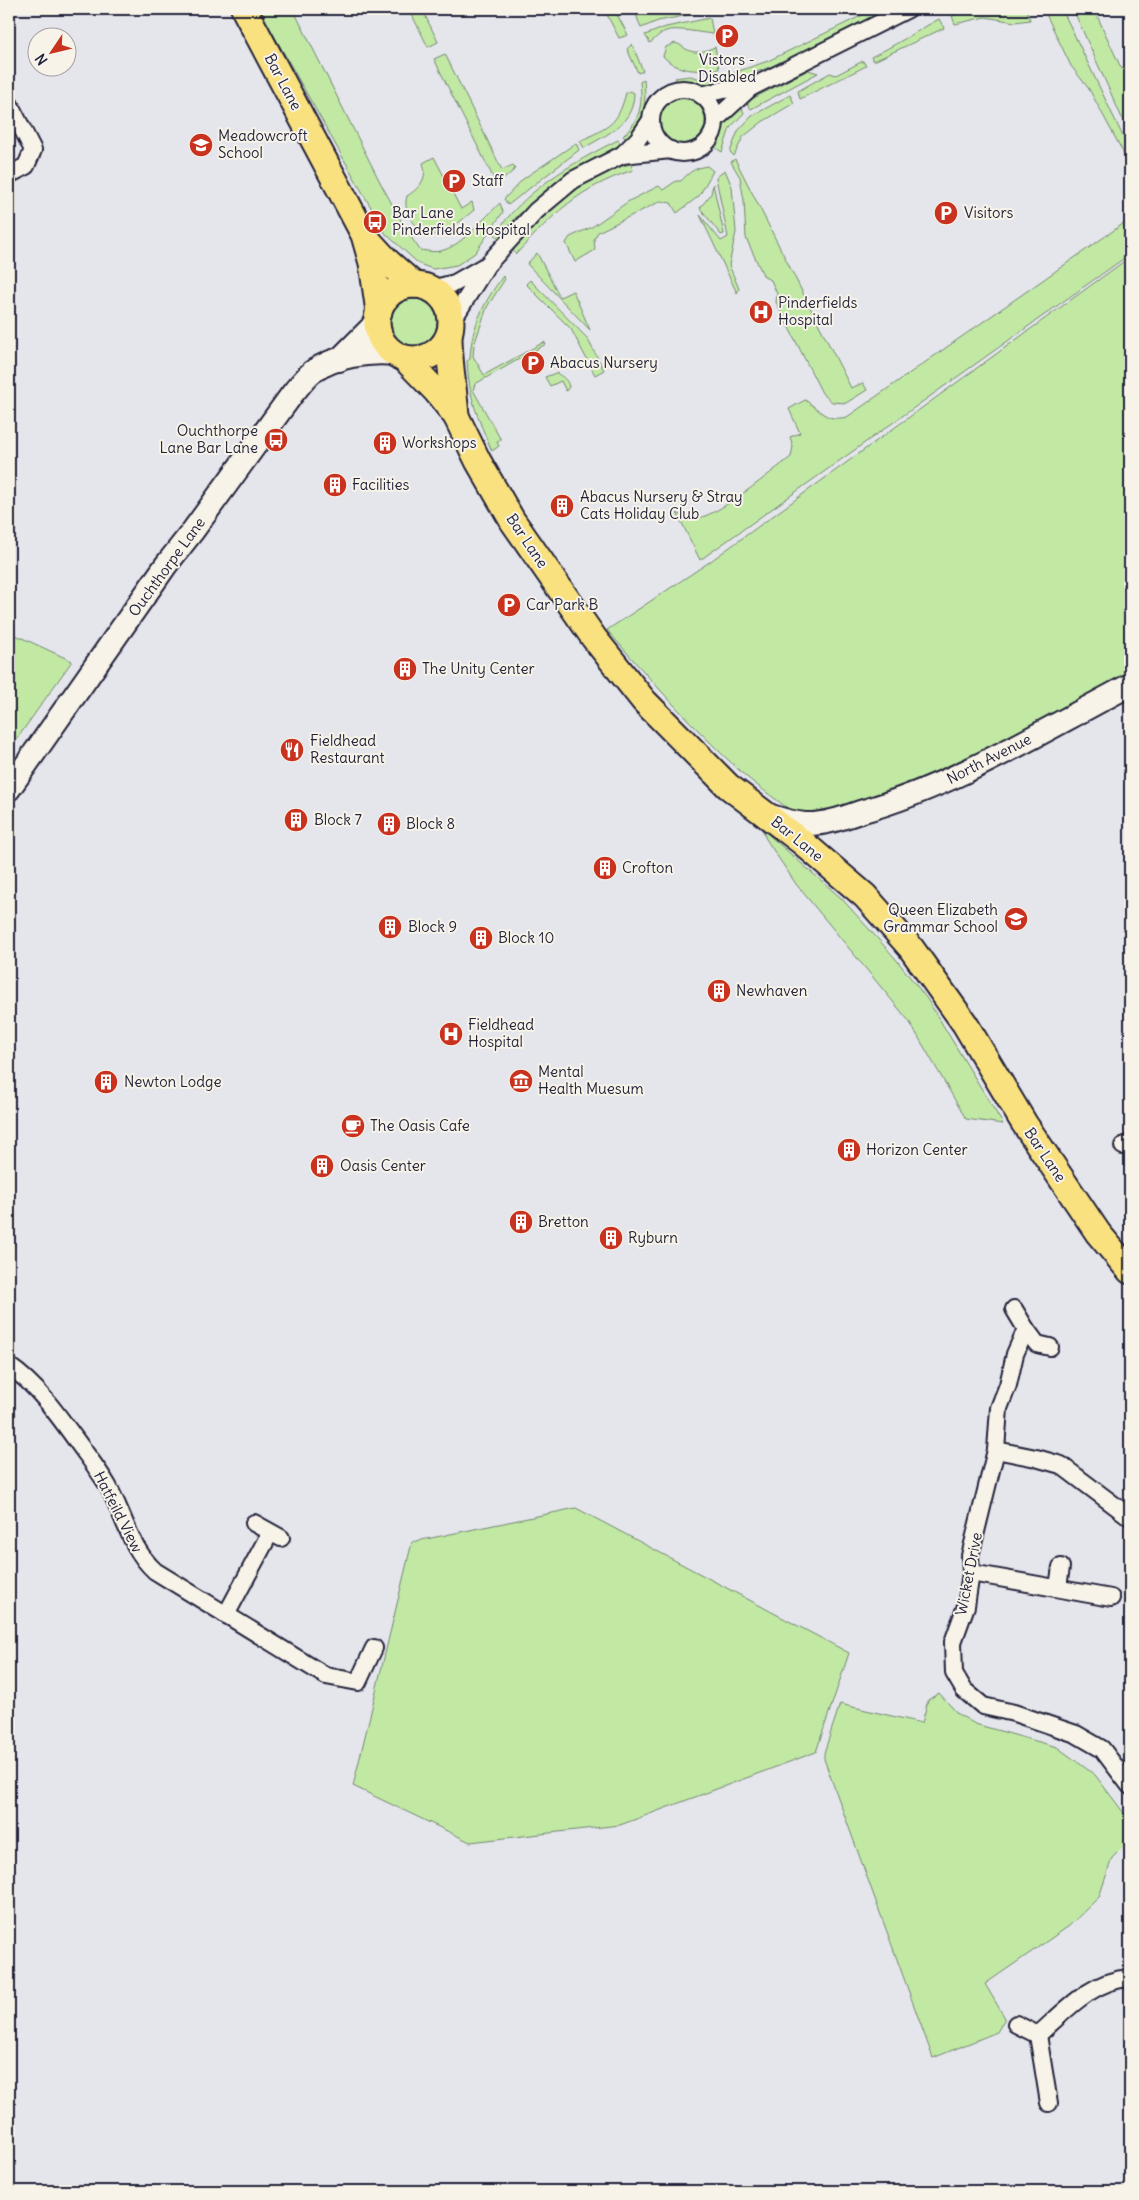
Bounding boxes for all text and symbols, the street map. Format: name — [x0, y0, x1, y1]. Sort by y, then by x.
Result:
parking icon: Vistors - Disabled — [714, 23, 740, 49]
north arrow — [28, 28, 78, 78]
text: N — [31, 50, 52, 69]
street label: Bar Lane — [261, 50, 306, 113]
place label: Vistors - Disabled — [698, 50, 756, 86]
place label: Meadowcroft School — [218, 126, 308, 162]
school or university icon: Meadowcroft School — [188, 132, 214, 158]
parking icon: Staff — [441, 168, 467, 194]
place label: Staff — [472, 171, 505, 190]
parking icon: Visitors — [933, 200, 959, 226]
place label: Bar Lane Pinderfields Hospital — [392, 203, 530, 239]
place label: Visitors — [964, 203, 1014, 222]
bus stop icon: Bar Lane Pinderfields Hospital — [362, 209, 388, 235]
place label: Pinderfields Hospital — [778, 293, 858, 329]
hospital icon: Pinderfields Hospital — [748, 299, 774, 325]
parking icon: Abacus Nursery — [520, 350, 546, 376]
place label: Abacus Nursery — [550, 353, 658, 372]
place label: Ouchthorpe Lane Bar Lane — [160, 421, 258, 457]
bus stop icon: Ouchthorpe Lane Bar Lane — [263, 427, 289, 453]
building icon: Workshops — [372, 430, 398, 456]
place label: Workshops — [402, 433, 477, 452]
building icon: Facilities — [322, 472, 348, 498]
place label: Facilities — [352, 475, 409, 494]
place label: Abacus Nursery & Stray Cats Holiday Club — [580, 487, 743, 523]
building icon: Abacus Nursery & Stray Cats Holiday Club — [549, 493, 575, 519]
street label: Bar Lane — [502, 510, 552, 572]
street label: Ouchthorpe Lane — [124, 513, 209, 620]
parking icon: Car Park B — [496, 592, 522, 618]
place label: Car Park B — [526, 595, 599, 614]
building icon: The Unity Center — [392, 656, 418, 682]
place label: The Unity Center — [422, 659, 535, 678]
street label: North Avenue — [943, 729, 1034, 788]
place label: Fieldhead Restaurant — [310, 731, 385, 767]
restaurant icon: Fieldhead Restaurant — [279, 737, 305, 763]
building icon: Block 7 — [283, 807, 309, 833]
place label: Block 7 — [314, 810, 362, 829]
building icon: Block 8 — [376, 811, 402, 837]
street label: Bar Lane — [767, 812, 827, 865]
place label: Block 8 — [406, 814, 455, 833]
building icon: Crofton — [592, 855, 618, 881]
place label: Crofton — [622, 858, 673, 877]
place label: Queen Elizabeth Grammar School — [883, 900, 998, 936]
school or university icon: Queen Elizabeth Grammar School — [1003, 906, 1029, 932]
building icon: Block 9 — [377, 914, 403, 940]
place label: Block 9 — [408, 917, 457, 936]
building icon: Block 10 — [468, 925, 494, 951]
place label: Block 10 — [498, 928, 554, 947]
building icon: Newhaven — [706, 978, 732, 1004]
place label: Newhaven — [736, 981, 808, 1000]
place label: Fieldhead Hospital — [468, 1015, 534, 1051]
hospital icon: Fieldhead Hospital — [438, 1021, 464, 1047]
place label: Mental Health Muesum — [538, 1062, 644, 1098]
museum icon: Mental Health Muesum — [508, 1068, 534, 1094]
building icon: Newton Lodge — [93, 1069, 119, 1095]
place label: Newton Lodge — [124, 1072, 222, 1091]
cafe icon: The Oasis Cafe — [340, 1113, 366, 1139]
place label: The Oasis Cafe — [370, 1116, 470, 1135]
street label: Bar Lane — [1020, 1124, 1070, 1186]
building icon: Horizon Center — [836, 1137, 862, 1163]
place label: Horizon Center — [866, 1140, 968, 1159]
building icon: Oasis Center — [309, 1153, 335, 1179]
place label: Oasis Center — [340, 1156, 426, 1175]
building icon: Bretton — [508, 1209, 534, 1235]
place label: Bretton — [538, 1212, 589, 1231]
building icon: Ryburn — [598, 1225, 624, 1251]
place label: Ryburn — [628, 1228, 678, 1247]
street label: Hatfeild View — [90, 1468, 147, 1556]
street label: Wicket Drive — [951, 1531, 986, 1617]

